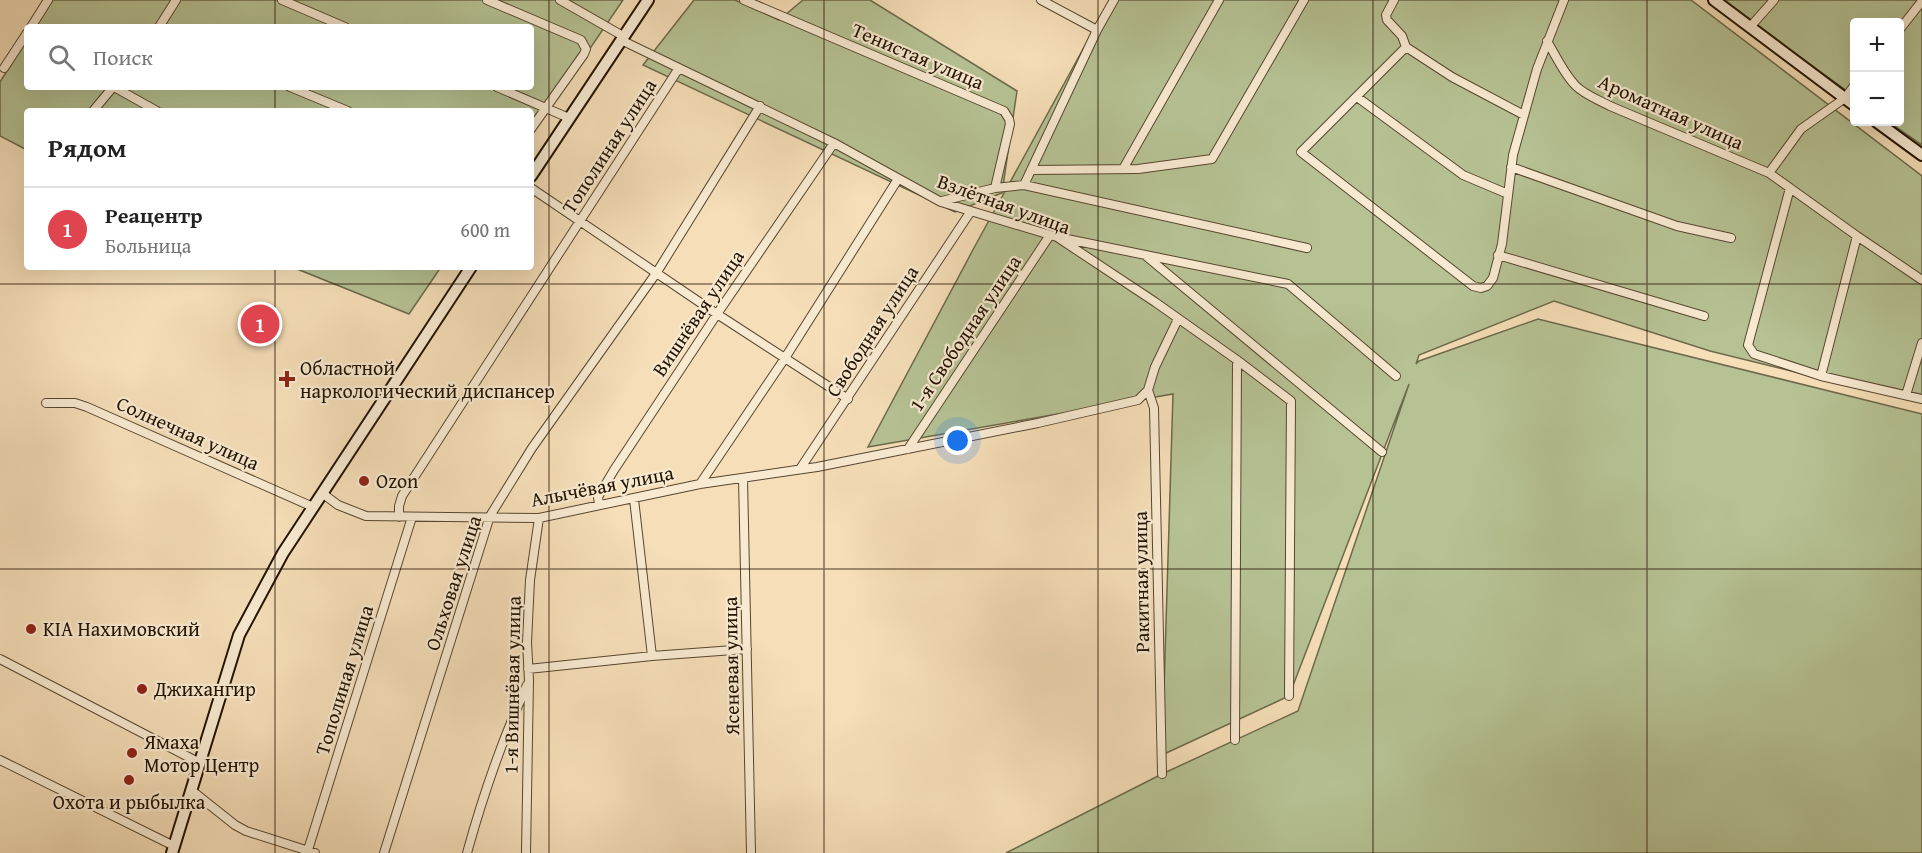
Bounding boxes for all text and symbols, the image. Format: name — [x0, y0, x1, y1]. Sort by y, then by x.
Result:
street label: Тенистая улица — [848, 15, 989, 97]
map controls — [1850, 18, 1904, 126]
button: + — [1850, 18, 1904, 72]
search box — [24, 24, 534, 90]
icon: search — [45, 41, 78, 74]
text: Поиск — [93, 41, 153, 73]
street label: Ароматная улица — [1594, 67, 1749, 157]
street label: Тополиная улица — [554, 72, 663, 219]
button: − — [1850, 72, 1904, 126]
text: Рядом — [48, 128, 126, 167]
street label: Взлётная улица — [934, 166, 1075, 241]
text: Реацентр — [105, 199, 202, 231]
text: 1 — [62, 215, 73, 244]
text: 600 m — [460, 215, 510, 244]
text: Больница — [105, 231, 191, 260]
street label: Вишнёвая улица — [644, 243, 751, 382]
street label: 1-я Свободная улица — [901, 248, 1028, 417]
street label: Свободная улица — [818, 259, 925, 402]
pin: 1 — [240, 302, 280, 346]
place label: Областной наркологический диспансер — [300, 353, 555, 405]
marker: Областной наркологический диспансер — [278, 370, 296, 388]
street label: Солнечная улица — [112, 388, 265, 477]
your location — [943, 426, 972, 455]
street label: Алычёвая улица — [528, 457, 676, 514]
place label: Ozon — [376, 466, 418, 495]
marker: Ozon — [357, 474, 371, 488]
street label: Ракитная улица — [1125, 510, 1156, 653]
street label: Ольховая улица — [417, 511, 488, 654]
street label: 1-я Вишнёвая улица — [495, 595, 528, 774]
street label: Ясеневая улица — [715, 596, 746, 737]
street label: Тополиная улица — [307, 601, 380, 758]
place label: KIA Нахимовский — [43, 614, 200, 643]
marker: KIA Нахимовский — [24, 622, 38, 636]
place label: Джихангир — [153, 674, 256, 703]
marker: Джихангир — [135, 682, 149, 696]
place label: Ямаха Мотор Центр — [143, 727, 260, 779]
marker: Ямаха Мотор Центр — [125, 746, 139, 760]
marker: Охота и рыбылка — [122, 773, 136, 787]
place label: Охота и рыбылка — [53, 787, 206, 816]

